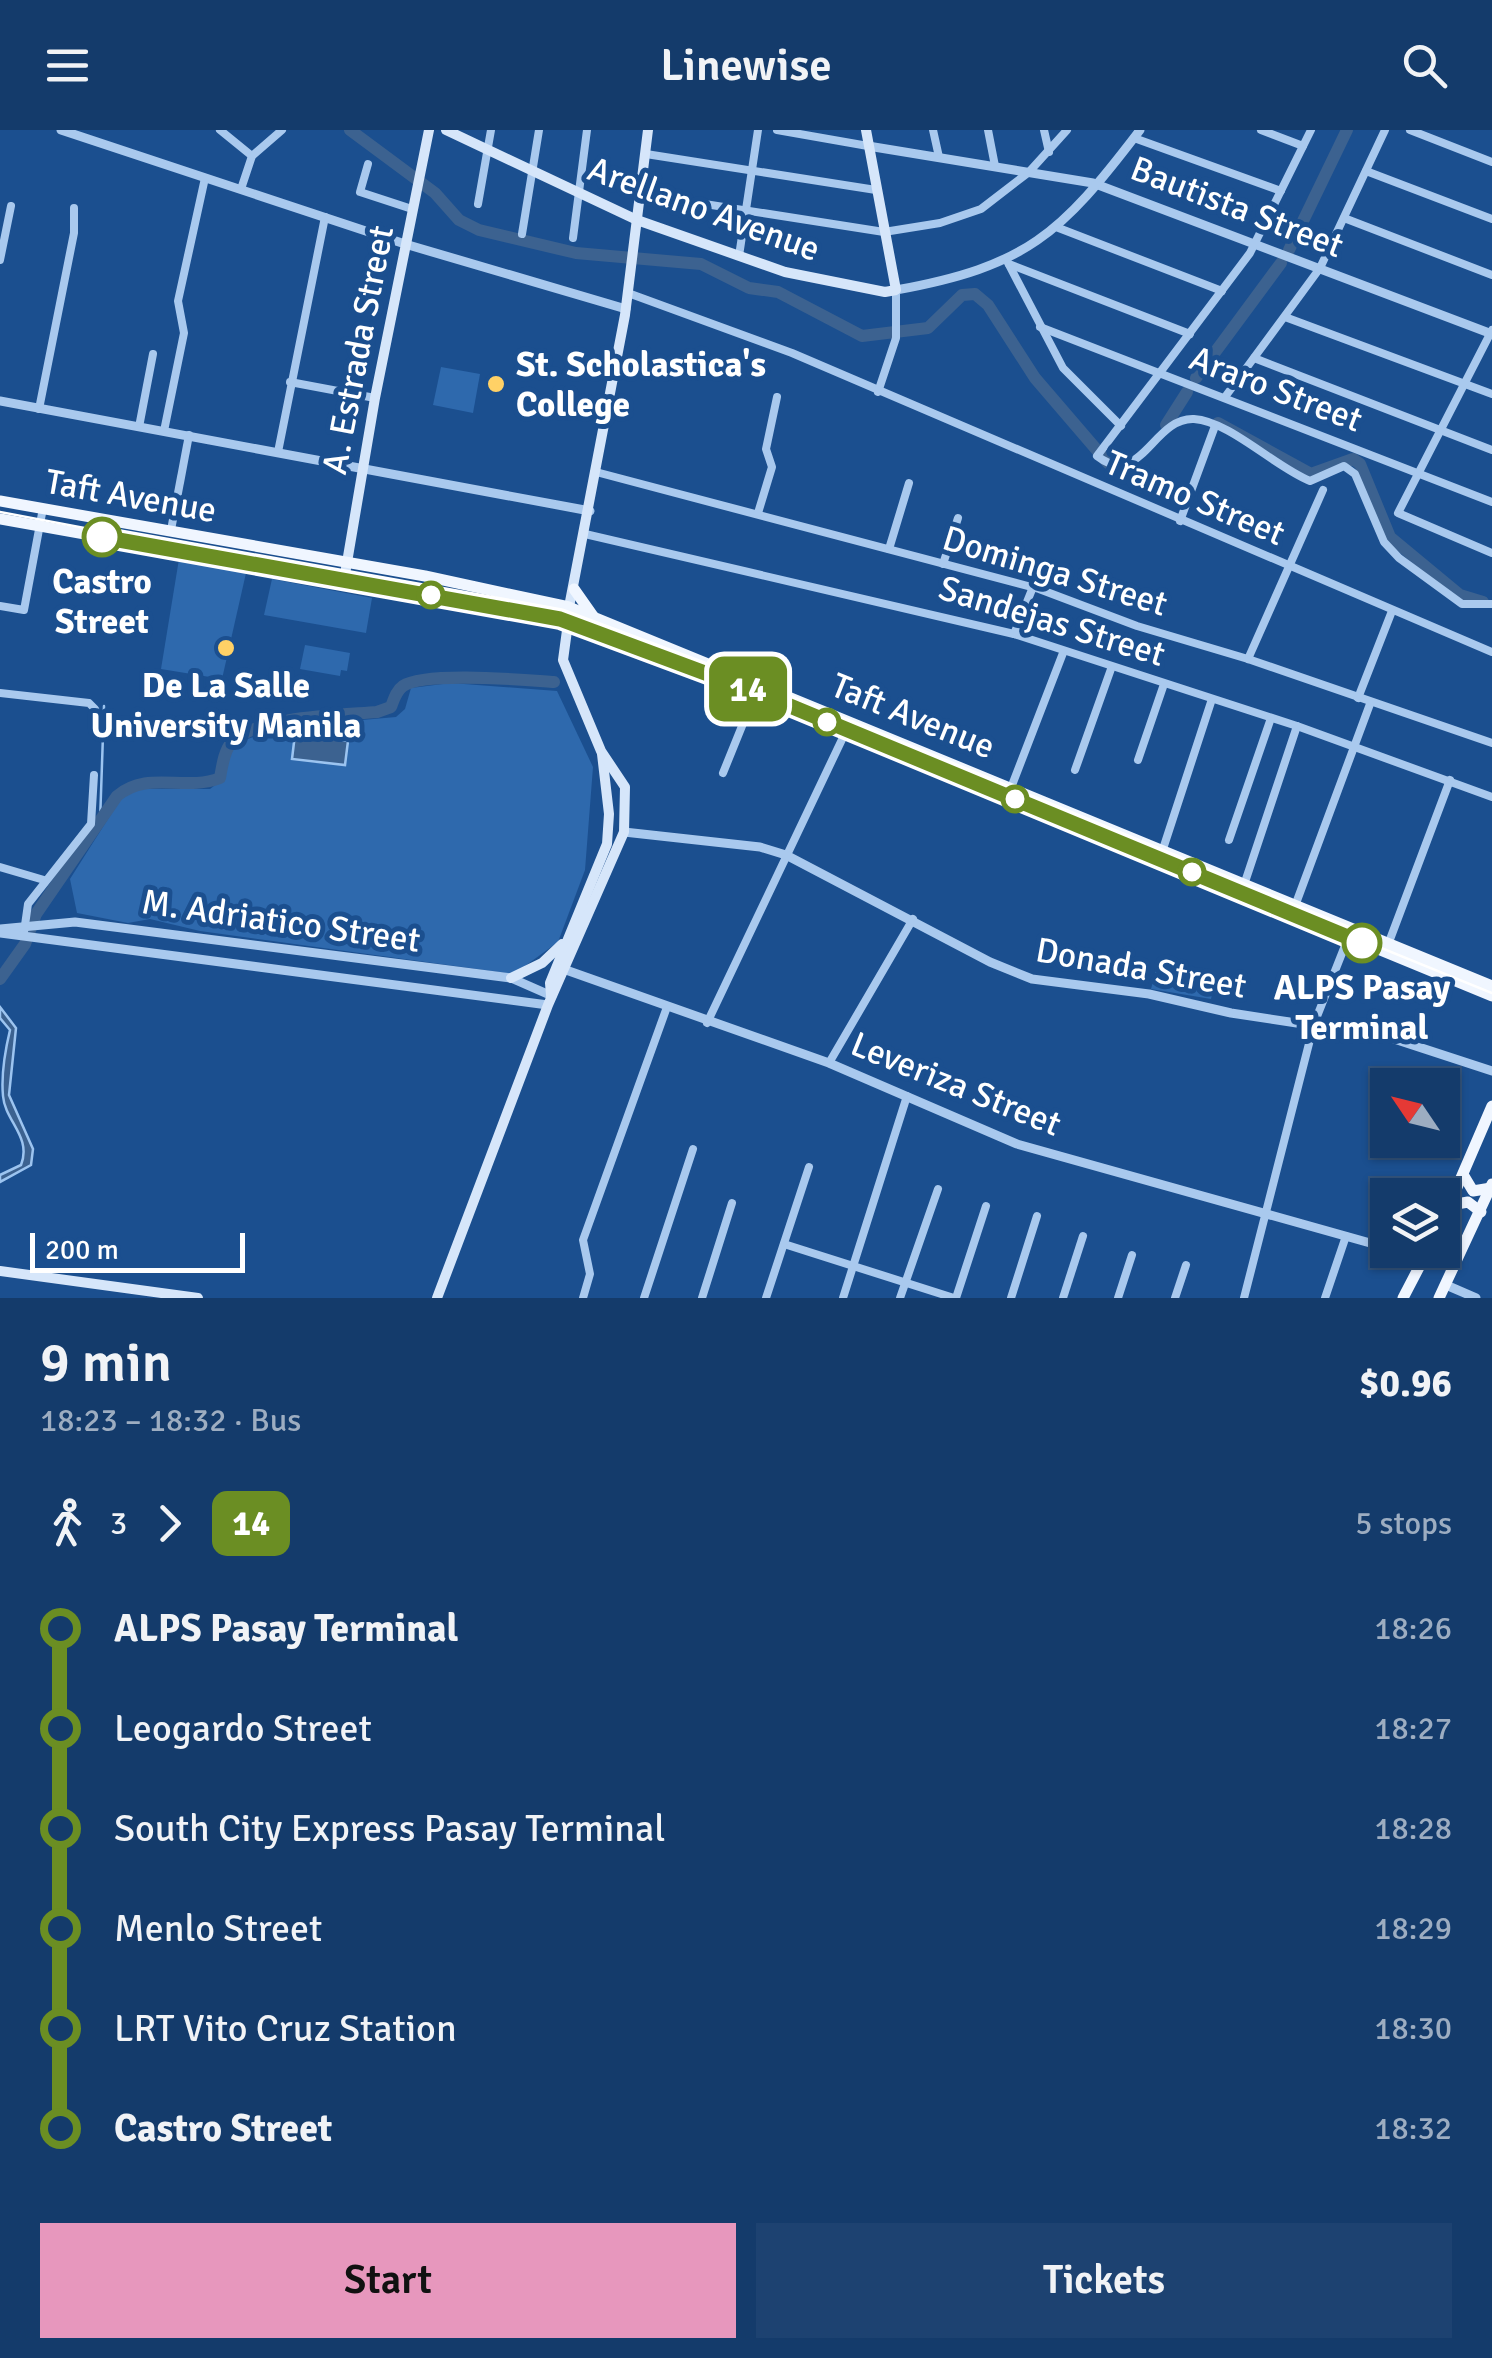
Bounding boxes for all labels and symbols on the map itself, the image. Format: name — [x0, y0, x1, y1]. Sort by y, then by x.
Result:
street label: Arellano Avenue — [582, 147, 826, 271]
street label: Bautista Street — [1125, 147, 1349, 267]
street label: A. Estrada Street — [313, 222, 403, 478]
street label: Araro Street — [1184, 336, 1368, 442]
place label: St. Scholastica's College — [516, 343, 766, 426]
marker: St. Scholastica's College — [485, 373, 507, 395]
street label: Tramo Street — [1099, 441, 1291, 555]
street label: Taft Avenue — [42, 460, 220, 532]
street label: Dominga Street — [938, 516, 1172, 626]
marker: Castro Street — [83, 518, 121, 556]
place label: Castro Street — [52, 560, 152, 643]
street label: Sandejas Street — [934, 566, 1170, 676]
unlabelled marker — [418, 582, 444, 608]
marker: De La Salle University Manila — [215, 637, 237, 659]
line badge: 14 — [703, 656, 793, 722]
place label: De La Salle University Manila — [91, 664, 361, 747]
street label: Taft Avenue — [825, 664, 1001, 768]
unlabelled marker — [814, 709, 840, 735]
unlabelled marker — [1002, 786, 1028, 812]
unlabelled marker — [1179, 859, 1205, 885]
street label: M. Adriatico Street — [139, 880, 423, 962]
marker: ALPS Pasay Terminal — [1343, 924, 1381, 962]
street label: Donada Street — [1032, 928, 1250, 1008]
place label: ALPS Pasay Terminal — [1274, 966, 1451, 1049]
street label: Leveriza Street — [845, 1022, 1067, 1146]
north arrow — [1370, 1068, 1460, 1158]
scale bar — [30, 1228, 245, 1272]

